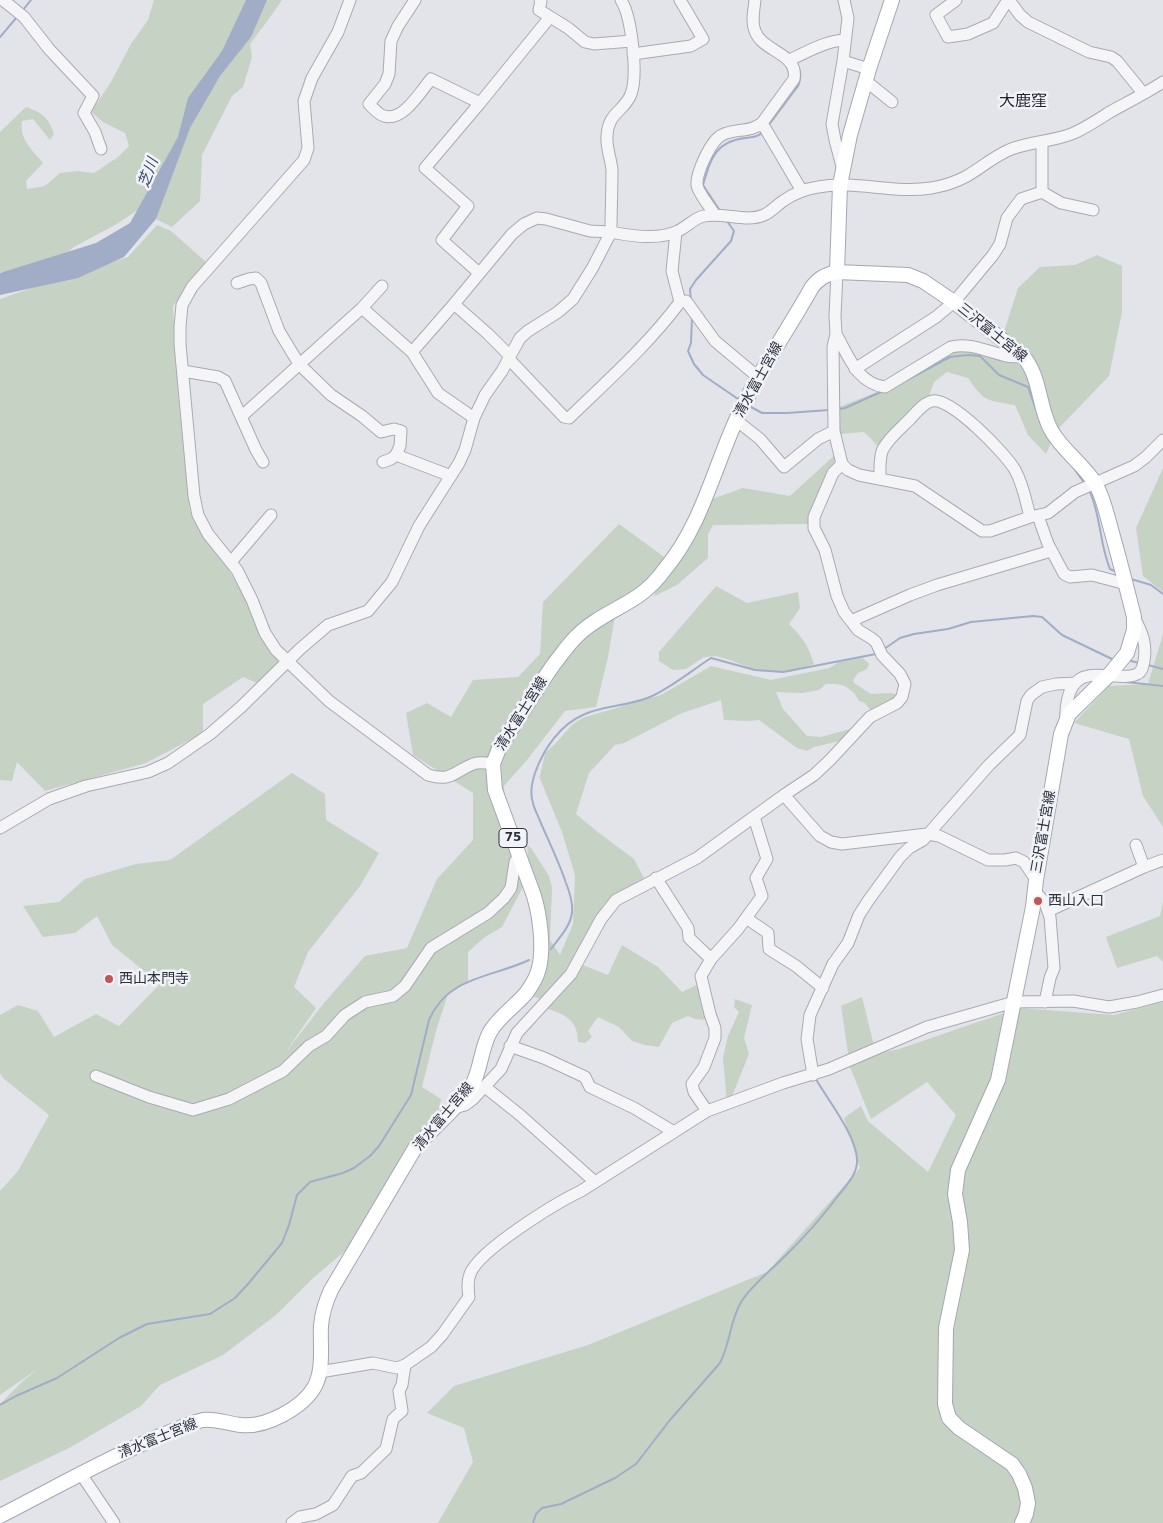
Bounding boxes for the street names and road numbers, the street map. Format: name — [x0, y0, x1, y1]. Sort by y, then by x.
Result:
street label: 三沢富士宮線 — [954, 300, 1030, 366]
street label: 清水富士宮線 — [731, 339, 787, 421]
street label: 清水富士宮線 — [493, 674, 551, 754]
street label: 三沢富士宮線 — [1028, 789, 1060, 875]
road number: 75 — [499, 828, 527, 848]
street label: 清水富士宮線 — [411, 1079, 477, 1155]
street label: 清水富士宮線 — [116, 1415, 200, 1463]

